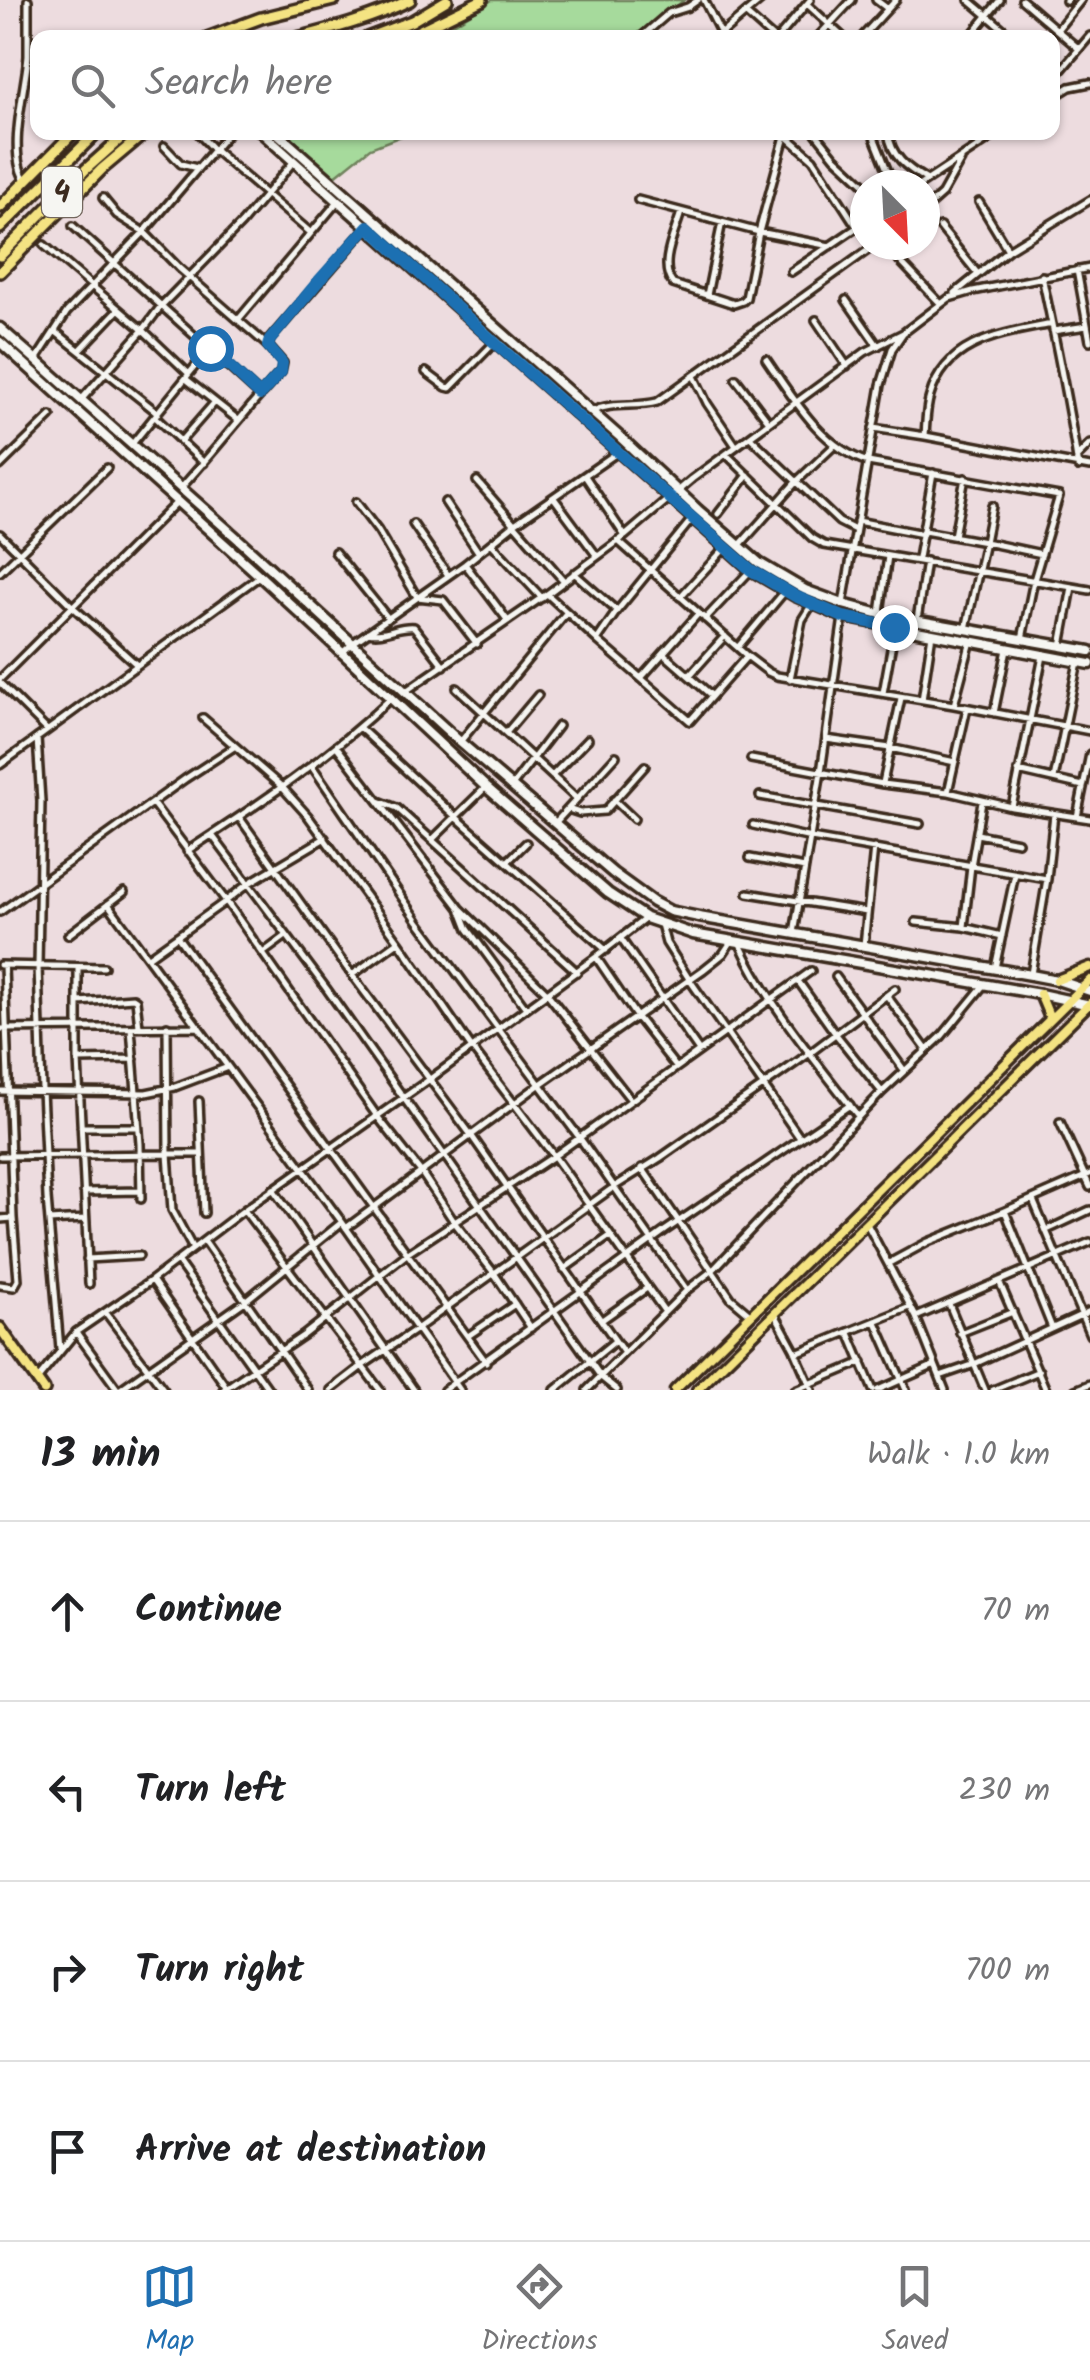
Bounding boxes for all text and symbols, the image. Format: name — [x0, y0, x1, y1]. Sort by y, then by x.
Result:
search box — [30, 30, 1060, 140]
text: Search here — [145, 55, 332, 115]
icon: search — [65, 58, 120, 113]
road number: 4 — [42, 167, 82, 217]
north arrow — [850, 170, 940, 260]
route start — [188, 326, 234, 372]
route end — [872, 605, 918, 651]
text: 13 min — [40, 1422, 160, 1489]
text: Walk · 1.0 km — [867, 1430, 1050, 1481]
text: Continue — [135, 1581, 282, 1641]
icon: ahead — [40, 1584, 95, 1639]
text: 70 m — [981, 1586, 1050, 1637]
text: Turn left — [135, 1761, 286, 1821]
icon: left — [40, 1764, 95, 1819]
text: 230 m — [959, 1766, 1050, 1817]
text: Turn right — [135, 1941, 304, 2001]
icon: right — [40, 1944, 95, 1999]
text: 700 m — [965, 1946, 1050, 1997]
text: Arrive at destination — [135, 2121, 486, 2181]
icon: arrive — [40, 2124, 95, 2179]
tab: Map — [142, 2259, 197, 2364]
tab: Directions — [481, 2259, 597, 2364]
tab: Saved — [882, 2259, 948, 2364]

